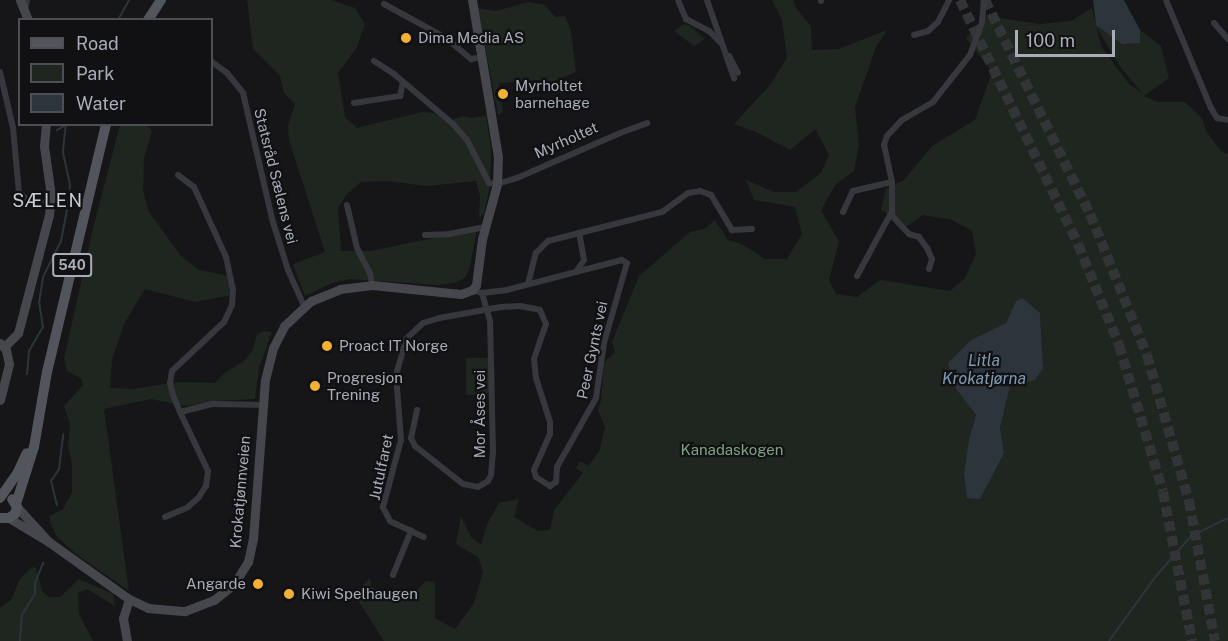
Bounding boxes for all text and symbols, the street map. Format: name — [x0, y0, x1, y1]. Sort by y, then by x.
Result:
legend — [18, 18, 213, 126]
scale bar — [1018, 18, 1118, 56]
place label: Dima Media AS — [418, 29, 524, 47]
text: 100 m — [1026, 30, 1075, 51]
marker: Dima Media AS — [399, 31, 413, 45]
text: Road — [76, 33, 119, 54]
text: Park — [76, 63, 114, 84]
place label: Myrholtet barnehage — [515, 76, 590, 111]
marker: Myrholtet barnehage — [496, 87, 510, 101]
text: Water — [76, 93, 126, 114]
street label: Statsråd Sælens vei — [250, 106, 302, 246]
street label: Myrholtet — [531, 118, 601, 162]
district label: SÆLEN — [12, 190, 84, 212]
road number: 540 — [51, 254, 93, 276]
street label: Peer Gynts vei — [573, 299, 611, 401]
place label: Proact IT Norge — [339, 337, 448, 355]
marker: Proact IT Norge — [320, 339, 334, 353]
water label: Litla Krokatjørna — [942, 351, 1026, 389]
place label: Progresjon Trening — [327, 368, 403, 403]
street label: Mor Åses vei — [471, 370, 489, 458]
marker: Progresjon Trening — [308, 379, 322, 393]
street label: Jutulfaret — [365, 432, 397, 502]
street label: Krokatjønnveien — [226, 435, 254, 549]
park label: Kanadaskogen — [681, 441, 783, 459]
place label: Angarde — [186, 575, 246, 593]
marker: Angarde — [251, 577, 265, 591]
place label: Kiwi Spelhaugen — [301, 585, 418, 603]
marker: Kiwi Spelhaugen — [282, 587, 296, 601]

